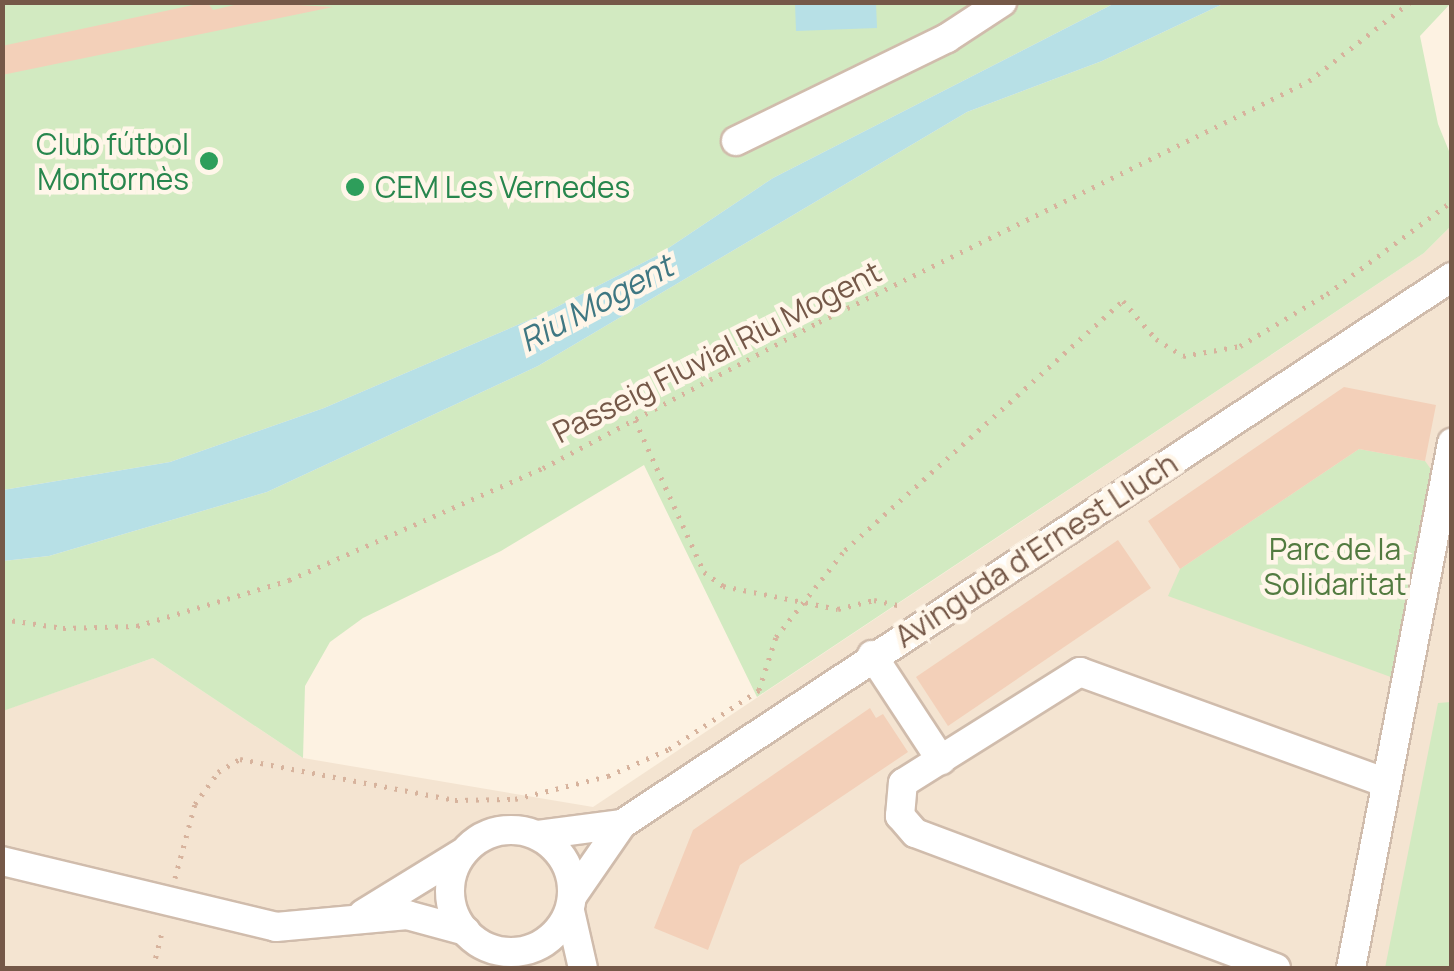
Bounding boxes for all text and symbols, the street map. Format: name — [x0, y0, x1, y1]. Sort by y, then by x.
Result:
place label: Club fútbol Montornès — [36, 126, 189, 196]
marker: Club fútbol Montornès — [198, 150, 220, 172]
place label: CEM Les Vernedes — [375, 169, 630, 205]
marker: CEM Les Vernedes — [344, 176, 366, 198]
water label: Riu Mogent — [513, 247, 679, 359]
street label: Passeig Fluvial Riu Mogent — [547, 254, 887, 450]
street label: Avinguda d'Ernest Lluch — [888, 445, 1184, 655]
park label: Parc de la Solidaritat — [1263, 531, 1407, 602]

